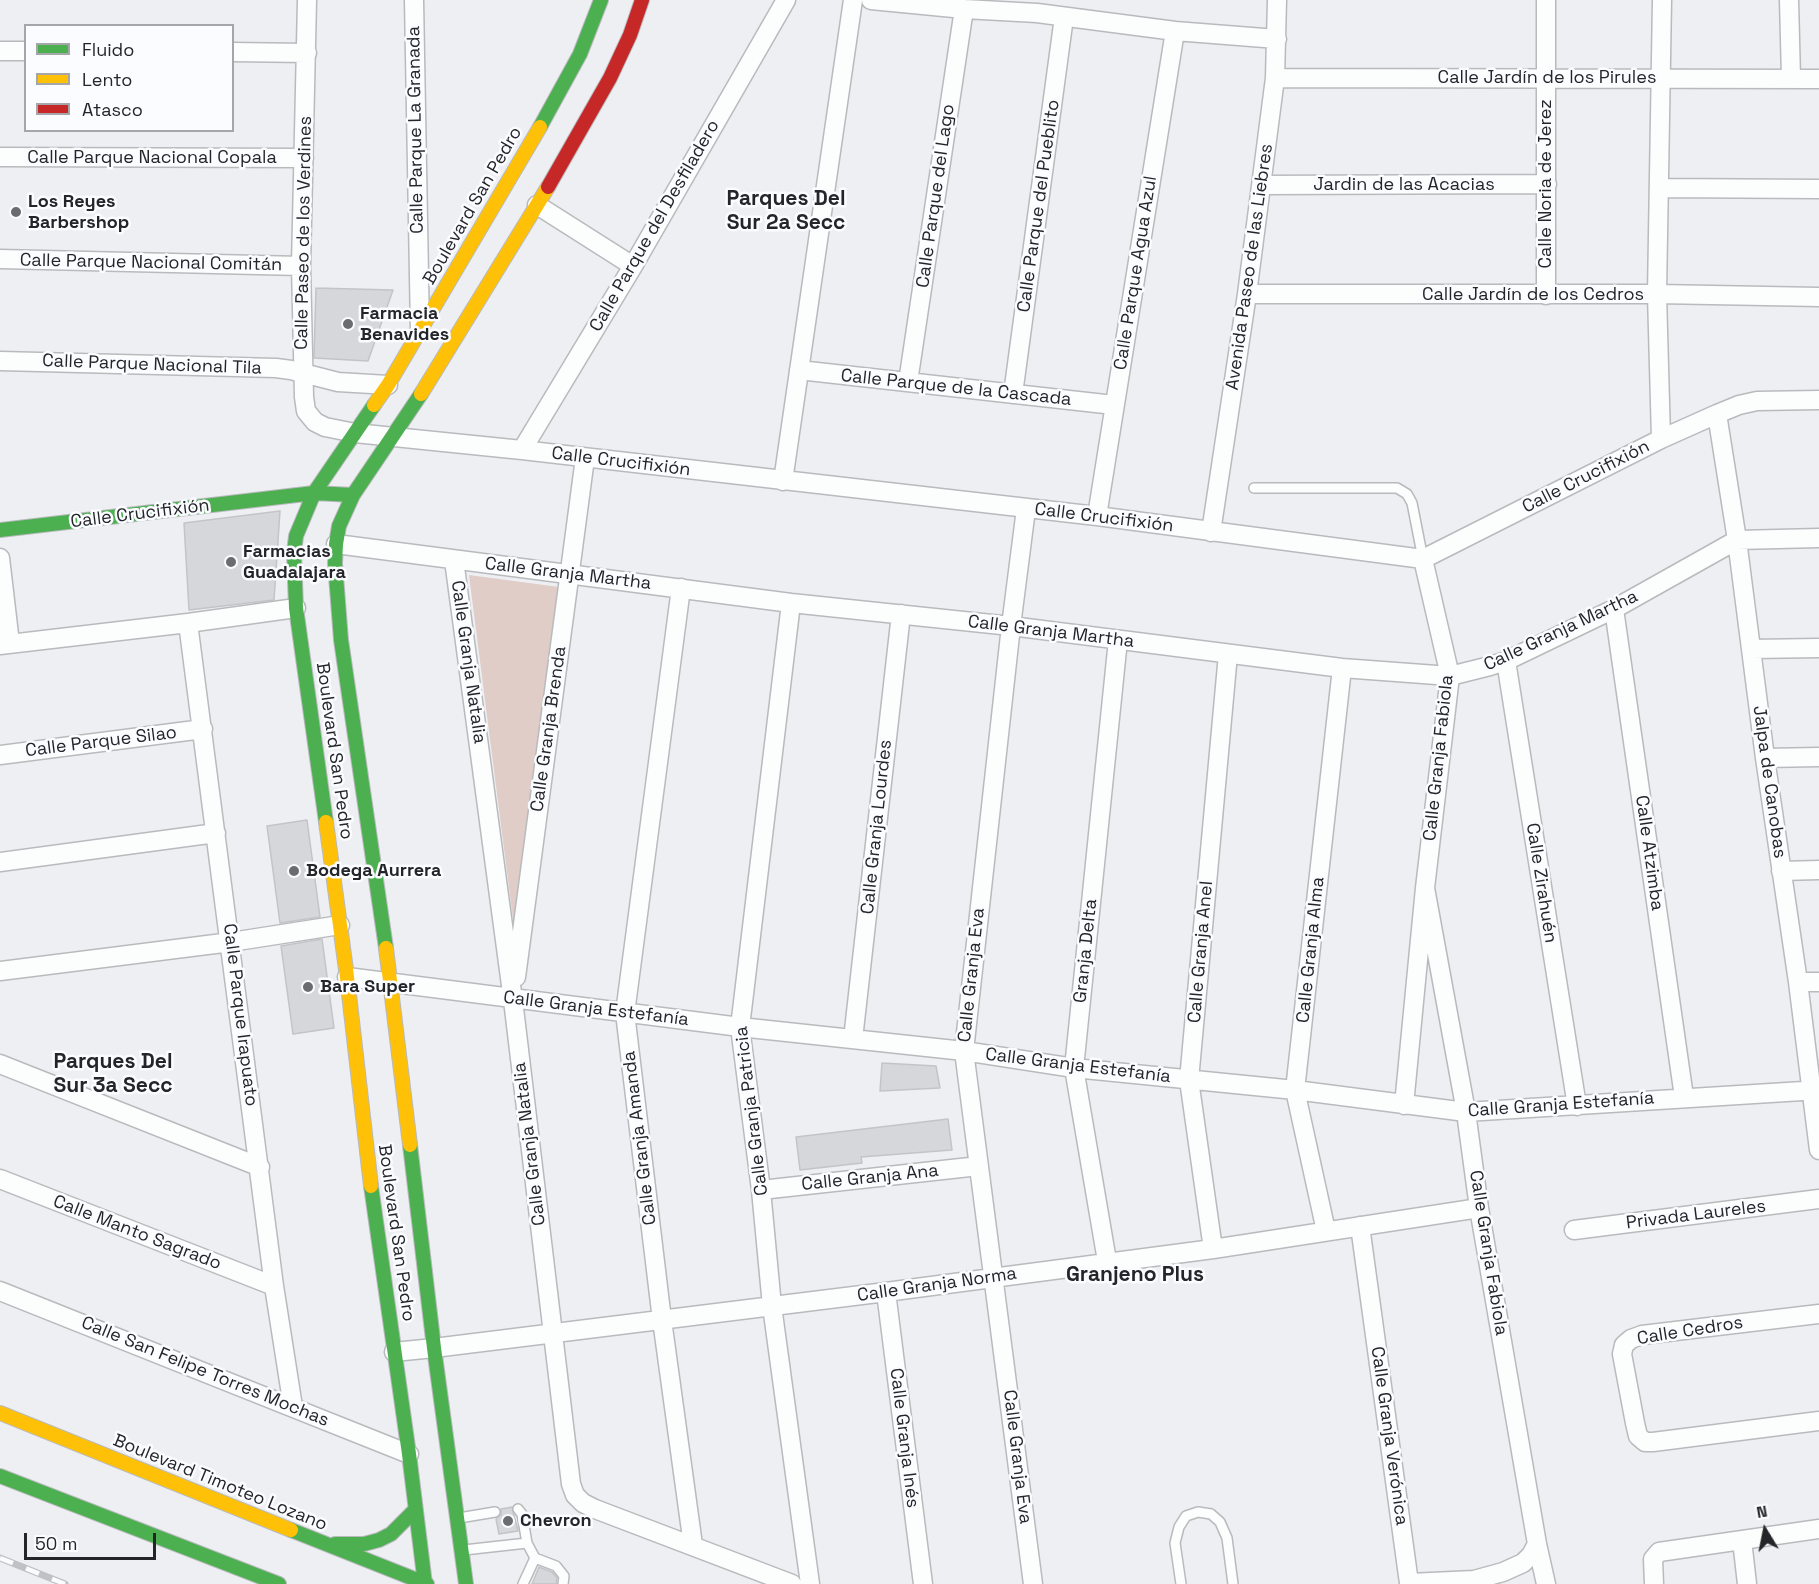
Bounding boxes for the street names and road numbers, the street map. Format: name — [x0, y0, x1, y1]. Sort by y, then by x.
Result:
street label: Calle Parque La Granada — [403, 26, 429, 234]
street label: Calle Jardín de los Pirules — [1438, 67, 1656, 89]
street label: Calle Parque del Pueblito — [1013, 98, 1065, 314]
street label: Calle Noria de Jerez — [1535, 99, 1557, 269]
street label: Calle Parque del Lago — [912, 103, 960, 289]
street label: Calle Paseo de los Verdines — [291, 116, 317, 350]
street label: Calle Parque del Desfiladero — [585, 116, 725, 336]
street label: Boulevard San Pedro — [419, 123, 527, 289]
street label: Avenida Paseo de las Liebres — [1222, 142, 1278, 392]
street label: Calle Parque Nacional Copala — [27, 147, 277, 169]
street label: Calle Parque Agua Azul — [1110, 174, 1162, 372]
street label: Jardin de las Acacias — [1313, 174, 1495, 196]
street label: Calle Parque Nacional Comitán — [20, 250, 282, 276]
street label: Calle Jardín de los Cedros — [1422, 284, 1644, 306]
street label: Calle Parque Nacional Tila — [42, 350, 262, 380]
street label: Calle Parque de la Cascada — [840, 365, 1072, 411]
street label: Calle Crucifixión — [1519, 436, 1653, 518]
street label: Calle Crucifixión — [550, 443, 692, 481]
street label: Calle Crucifixión — [69, 495, 211, 533]
street label: Calle Crucifixión — [1033, 499, 1175, 537]
street label: Calle Granja Martha — [484, 553, 652, 595]
street label: Calle Granja Natalia — [446, 579, 490, 745]
street label: Calle Granja Martha — [1481, 586, 1641, 676]
street label: Calle Granja Martha — [967, 611, 1135, 653]
street label: Calle Granja Brenda — [527, 645, 571, 813]
street label: Boulevard San Pedro — [311, 661, 357, 841]
street label: Calle Granja Fabiola — [1420, 674, 1458, 842]
street label: Jalpa de Canobas — [1748, 704, 1790, 860]
street label: Calle Parque Silao — [24, 722, 178, 762]
street label: Calle Granja Lourdes — [857, 739, 897, 915]
street label: Calle Atzimba — [1630, 794, 1668, 912]
street label: Calle Zirahuén — [1521, 821, 1561, 945]
street label: Calle Granja Alma — [1293, 876, 1329, 1024]
street label: Calle Granja Anel — [1184, 880, 1218, 1024]
street label: Granja Delta — [1070, 898, 1102, 1004]
street label: Calle Granja Eva — [954, 907, 990, 1043]
street label: Calle Parque Irapuato — [218, 922, 262, 1108]
street label: Calle Granja Estefanía — [502, 987, 690, 1031]
street label: Calle Granja Patricia — [731, 1025, 773, 1197]
street label: Calle Granja Estefanía — [984, 1044, 1172, 1088]
street label: Calle Granja Amanda — [619, 1050, 661, 1226]
street label: Calle Granja Natalia — [509, 1061, 551, 1227]
street label: Calle Granja Estefanía — [1467, 1088, 1655, 1122]
street label: Boulevard San Pedro — [373, 1143, 419, 1323]
street label: Calle Granja Ana — [800, 1160, 940, 1196]
street label: Calle Granja Fabiola — [1464, 1169, 1512, 1337]
street label: Calle Manto Sagrado — [50, 1191, 224, 1275]
street label: Privada Laureles — [1625, 1196, 1767, 1234]
street label: Calle Granja Norma — [856, 1263, 1018, 1307]
street label: Calle San Felipe Torres Mochas — [78, 1312, 332, 1432]
street label: Calle Cedros — [1636, 1312, 1744, 1350]
street label: Calle Granja Verónica — [1366, 1345, 1412, 1527]
street label: Calle Granja Inés — [885, 1367, 923, 1509]
street label: Calle Granja Eva — [998, 1389, 1036, 1525]
street label: Boulevard Timoteo Lozano — [110, 1430, 330, 1536]

